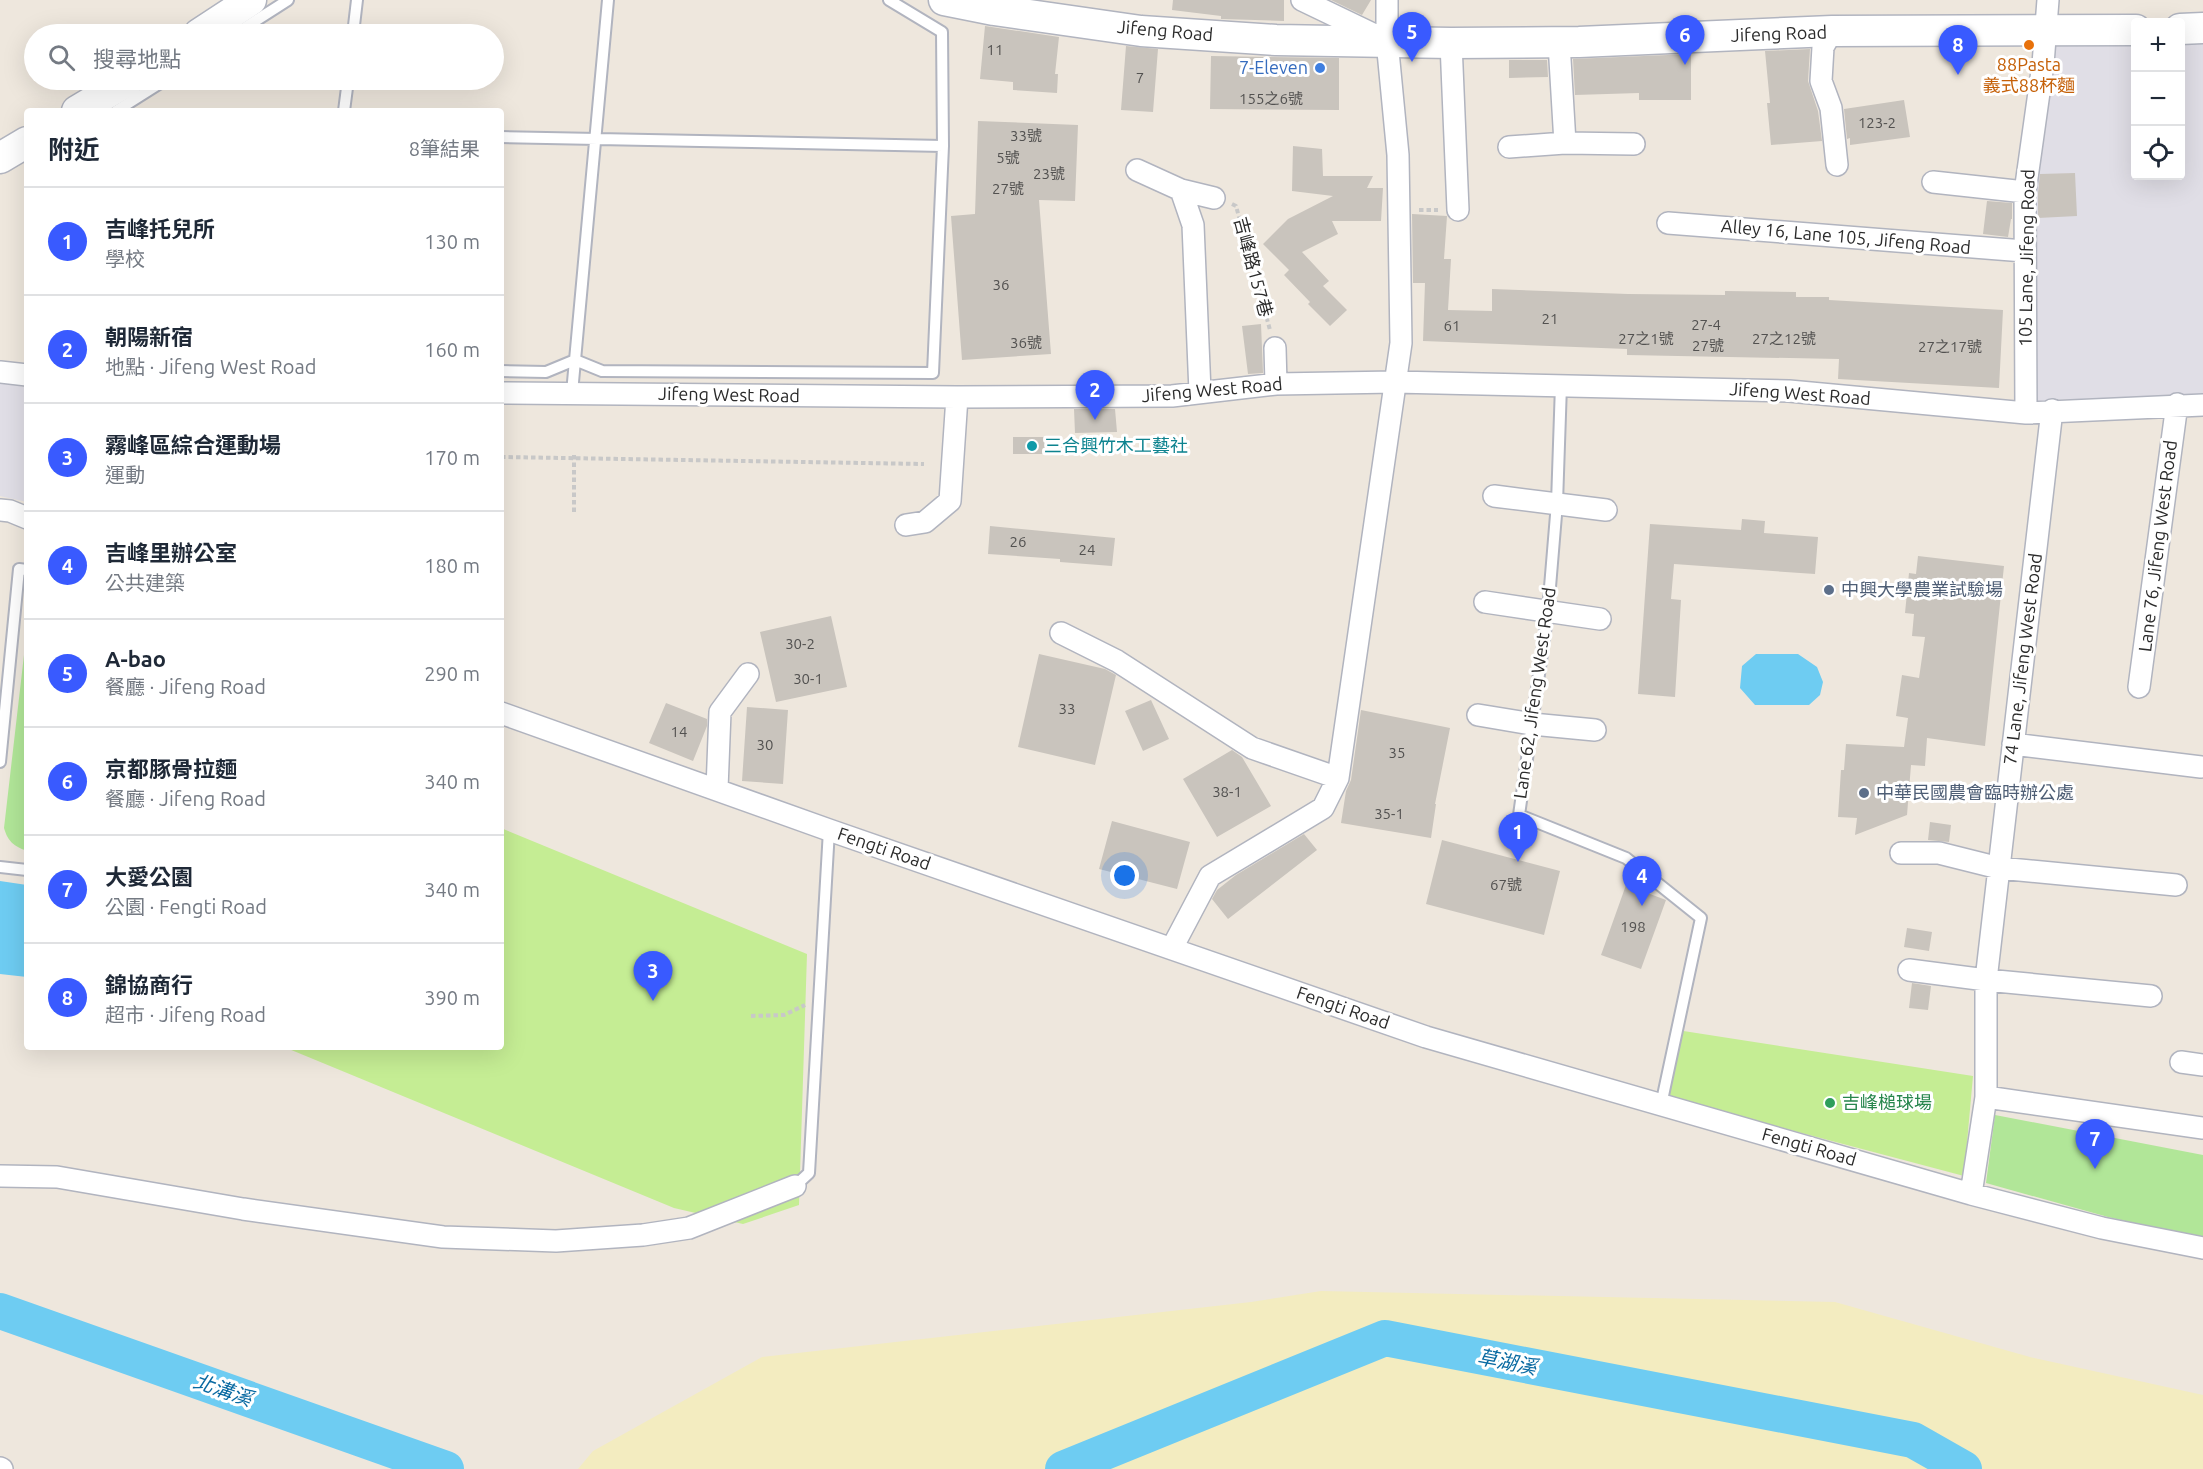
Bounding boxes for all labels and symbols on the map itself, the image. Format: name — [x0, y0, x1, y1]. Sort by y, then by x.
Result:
pin: 5 — [1392, 13, 1432, 62]
street label: Jifeng Road — [1116, 16, 1214, 44]
pin: 6 — [1666, 16, 1704, 65]
street label: Jifeng Road — [1731, 21, 1827, 45]
pin: 8 — [1938, 26, 1978, 75]
marker: 88Pasta 義式88杯麵 — [2022, 38, 2036, 52]
house number: 11 — [987, 41, 1003, 58]
place label: 88Pasta 義式88杯麵 — [1983, 54, 2075, 95]
place label: 7-Eleven — [1239, 57, 1308, 77]
marker: 7-Eleven — [1313, 61, 1327, 75]
house number: 7 — [1136, 69, 1144, 86]
house number: 155之6號 — [1239, 90, 1303, 107]
house number: 123-2 — [1858, 114, 1896, 131]
house number: 33號 — [1010, 127, 1042, 144]
house number: 5號 — [996, 149, 1020, 166]
house number: 23號 — [1033, 165, 1065, 182]
street label: 105 Lane, Jifeng Road — [2014, 169, 2038, 347]
house number: 27號 — [992, 180, 1024, 197]
street label: 吉峰路157巷 — [1231, 215, 1277, 319]
street label: Alley 16, Lane 105, Jifeng Road — [1720, 215, 1972, 257]
house number: 36 — [993, 276, 1009, 293]
house number: 21 — [1542, 310, 1558, 327]
house number: 27-4 — [1691, 316, 1721, 333]
house number: 61 — [1444, 317, 1460, 334]
house number: 27之1號 — [1618, 330, 1674, 347]
house number: 27之12號 — [1752, 330, 1816, 347]
house number: 36號 — [1010, 334, 1042, 351]
house number: 27號 — [1692, 337, 1724, 354]
house number: 27之17號 — [1918, 338, 1982, 355]
pin: 2 — [1076, 370, 1114, 420]
street label: Jifeng West Road — [1141, 373, 1283, 405]
street label: Jifeng West Road — [1729, 378, 1871, 408]
street label: Jifeng West Road — [658, 383, 800, 405]
place label: 三合興竹木工藝社 — [1044, 435, 1188, 455]
marker: 三合興竹木工藝社 — [1025, 439, 1039, 453]
street label: Lane 76, Jifeng West Road — [2134, 439, 2180, 653]
house number: 26 — [1010, 533, 1026, 550]
house number: 24 — [1079, 541, 1095, 558]
street label: 74 Lane, Jifeng West Road — [1999, 552, 2045, 766]
place label: 中興大學農業試驗場 — [1841, 579, 2003, 599]
marker: 中興大學農業試驗場 — [1822, 583, 1836, 597]
street label: Lane 62, Jifeng West Road — [1509, 586, 1559, 800]
house number: 30-2 — [785, 635, 815, 652]
house number: 30-1 — [793, 670, 823, 687]
house number: 33 — [1059, 700, 1075, 717]
house number: 14 — [671, 723, 687, 740]
house number: 30 — [757, 736, 773, 753]
house number: 35 — [1389, 744, 1405, 761]
place label: 中華民國農會臨時辦公處 — [1876, 782, 2074, 802]
house number: 38-1 — [1212, 783, 1242, 800]
marker: 中華民國農會臨時辦公處 — [1857, 786, 1871, 800]
house number: 35-1 — [1374, 805, 1404, 822]
pin: 1 — [1498, 812, 1538, 862]
street label: Fengti Road — [835, 823, 933, 873]
pin: 4 — [1622, 856, 1662, 906]
your location — [1110, 861, 1139, 890]
house number: 67號 — [1490, 876, 1522, 893]
house number: 198 — [1620, 918, 1646, 935]
pin: 3 — [634, 952, 672, 1001]
street label: Fengti Road — [1294, 982, 1392, 1032]
place label: 吉峰槌球場 — [1842, 1092, 1932, 1112]
marker: 吉峰槌球場 — [1823, 1096, 1837, 1110]
pin: 7 — [2076, 1120, 2114, 1169]
street label: Fengti Road — [1760, 1123, 1859, 1169]
water label: 草湖溪 — [1475, 1344, 1542, 1379]
water label: 北溝溪 — [191, 1369, 258, 1411]

